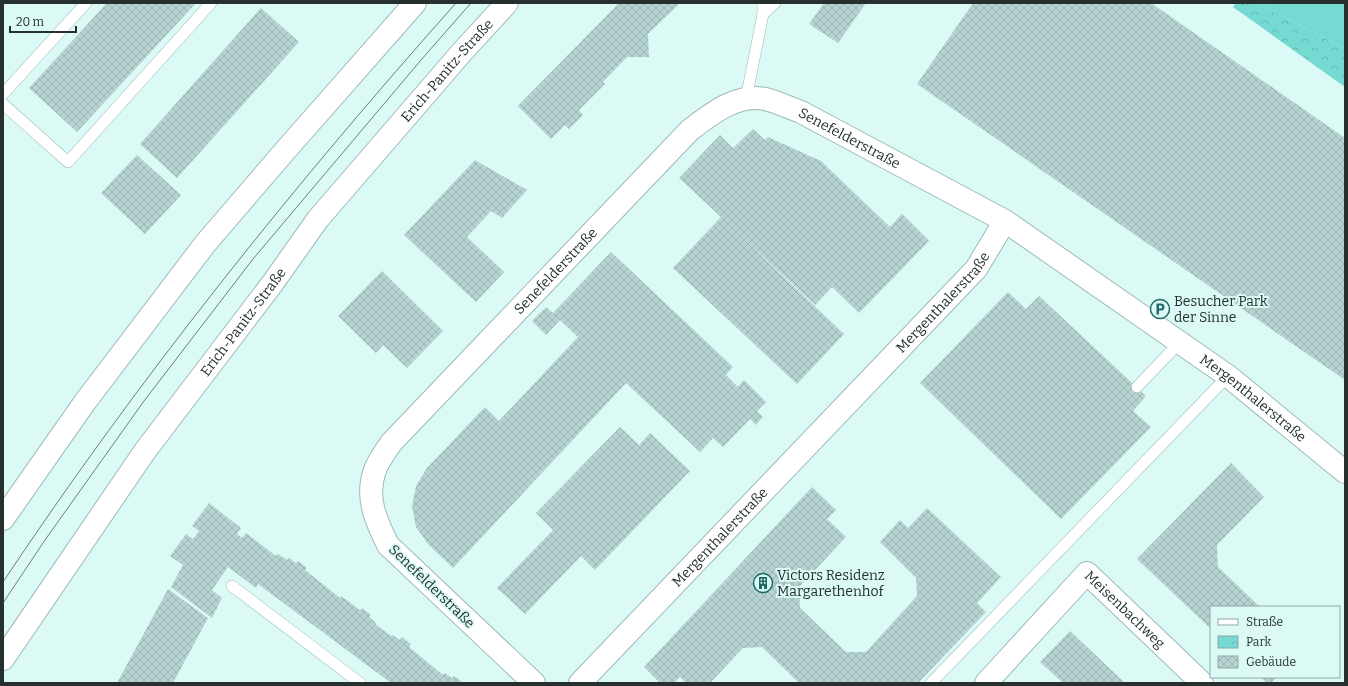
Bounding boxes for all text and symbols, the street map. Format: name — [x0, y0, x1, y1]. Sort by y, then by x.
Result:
scale bar — [10, 8, 76, 34]
text: 20 m — [16, 15, 45, 29]
street label: Erich-Panitz-Straße — [398, 16, 497, 126]
street label: Senefelderstraße — [796, 104, 903, 172]
street label: Senefelderstraße — [511, 225, 601, 318]
street label: Mergenthalerstraße — [893, 249, 993, 356]
street label: Erich-Panitz-Straße — [197, 265, 290, 380]
place label: Besucher Park der Sinne — [1174, 293, 1268, 326]
parking icon: Besucher Park der Sinne — [1149, 298, 1171, 320]
street label: Mergenthalerstraße — [1197, 351, 1310, 446]
street label: Mergenthalerstraße — [669, 484, 771, 591]
street label: Senefelderstraße — [385, 541, 478, 632]
place label: Victors Residenz Margarethenhof — [777, 567, 885, 600]
street label: Meisenbachweg — [1081, 567, 1169, 652]
building icon: Victors Residenz Margarethenhof — [752, 572, 774, 594]
legend — [1210, 606, 1340, 678]
text: Straße — [1246, 615, 1283, 629]
text: Park — [1246, 635, 1272, 649]
text: Gebäude — [1246, 655, 1296, 669]

